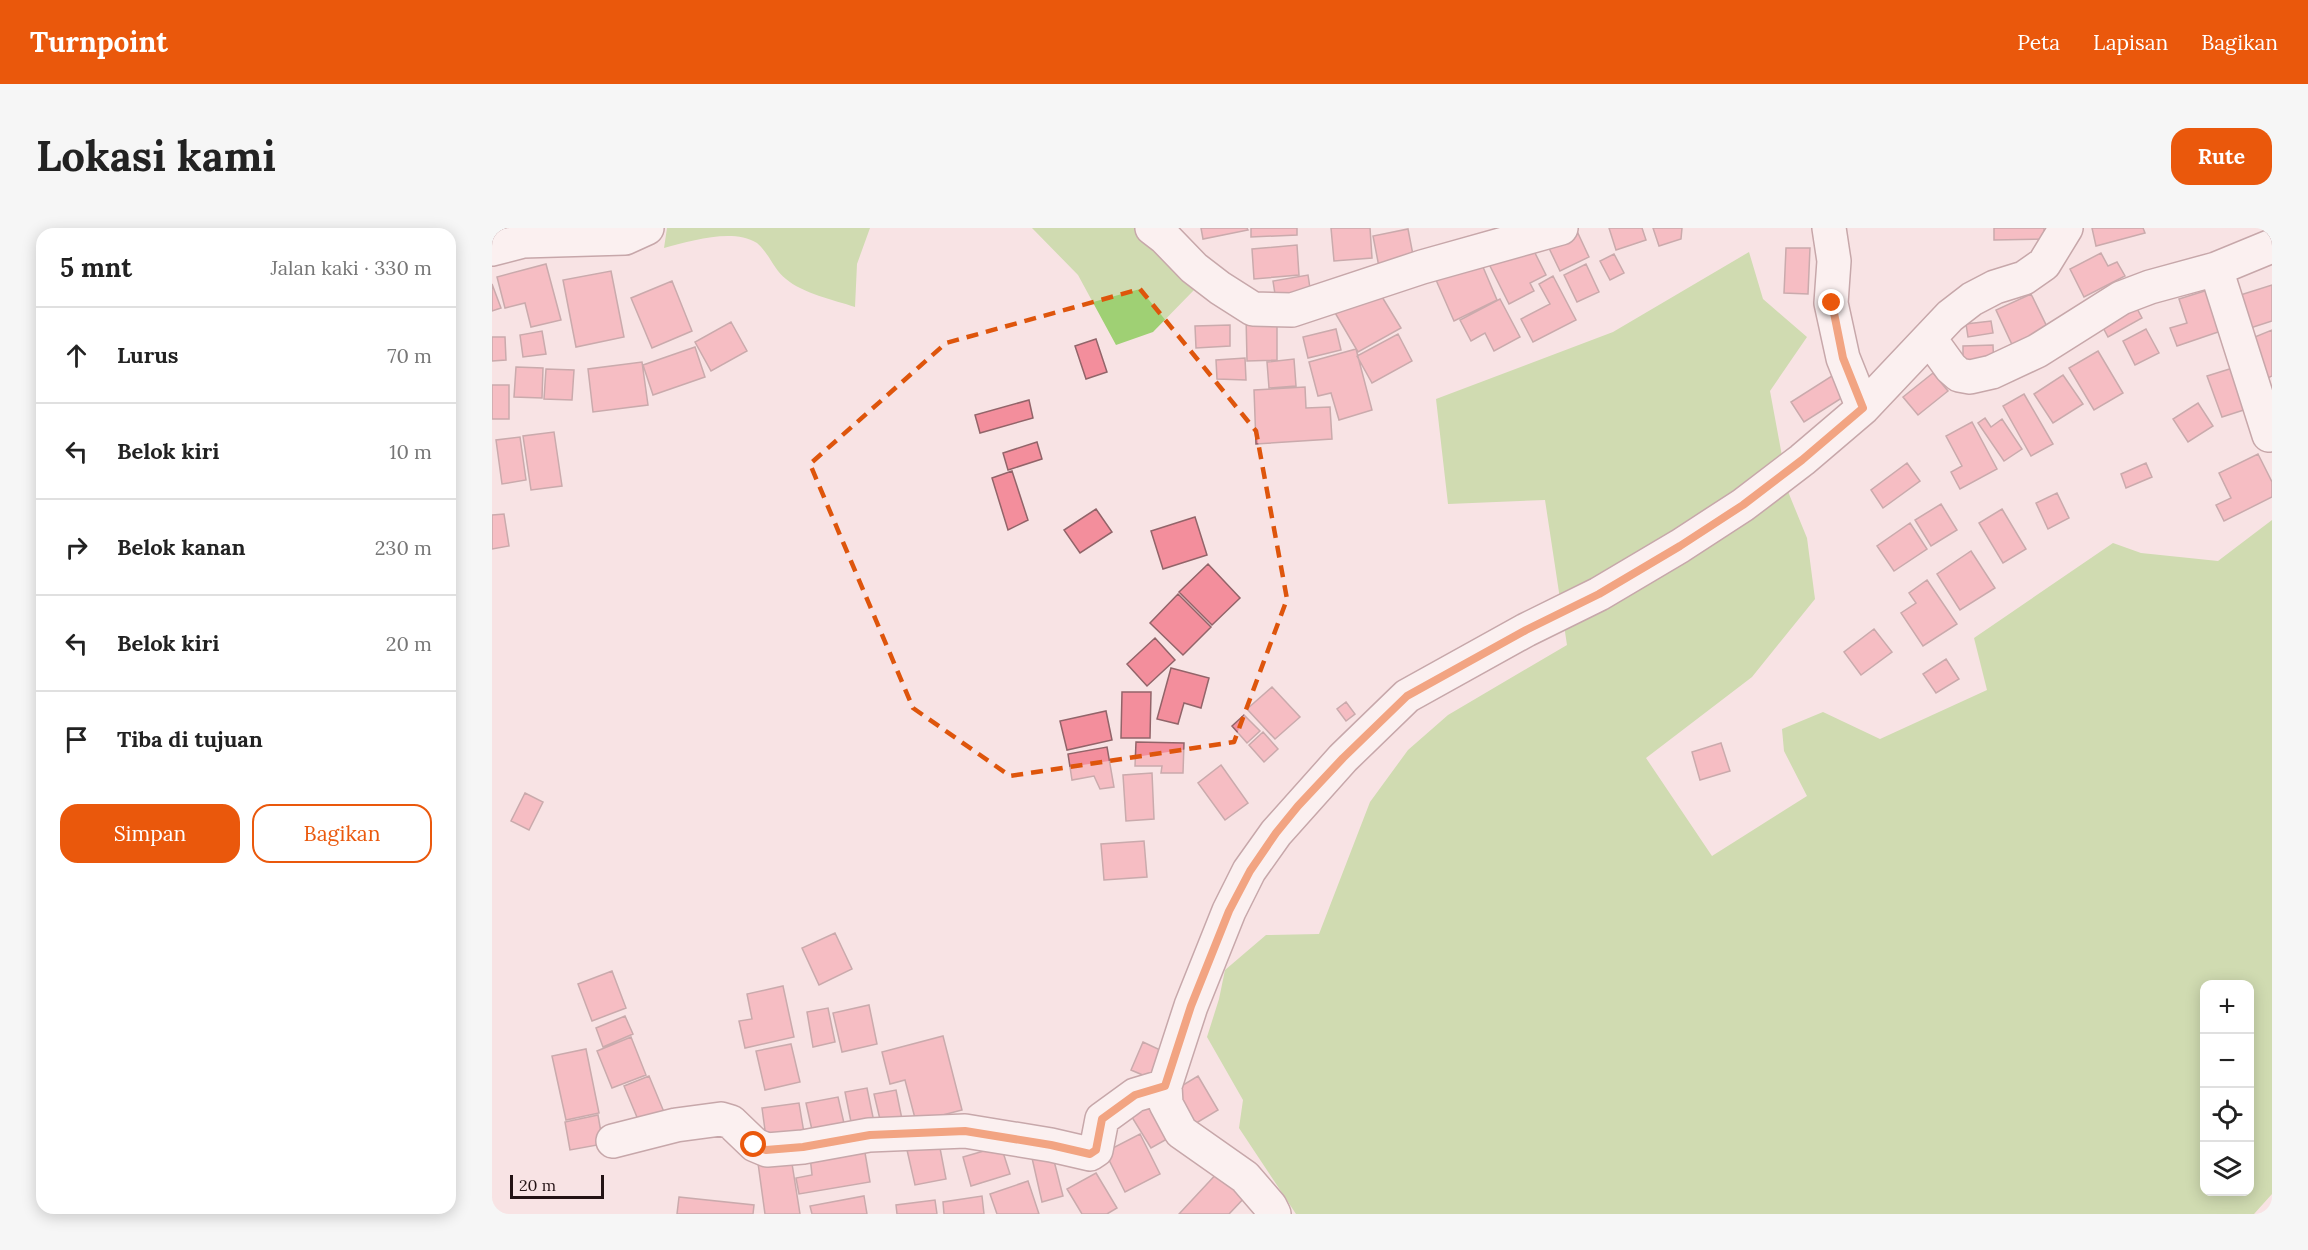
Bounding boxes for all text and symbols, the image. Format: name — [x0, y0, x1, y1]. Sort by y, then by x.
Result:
text: Turnpoint — [30, 24, 168, 60]
text: Peta — [2017, 29, 2060, 56]
text: Lapisan — [2093, 29, 2168, 56]
text: Bagikan — [2201, 29, 2278, 56]
button: Rute — [2171, 128, 2272, 185]
text: Lokasi kami — [36, 129, 276, 183]
text: 5 mnt — [60, 251, 132, 284]
text: Jalan kaki · 330 m — [271, 255, 432, 280]
route end — [1818, 289, 1844, 315]
icon: ahead — [60, 339, 93, 372]
text: Lurus — [117, 341, 179, 369]
text: 70 m — [387, 343, 432, 368]
icon: left — [60, 435, 93, 468]
text: Belok kiri — [117, 437, 219, 465]
text: 10 m — [389, 439, 432, 464]
icon: right — [60, 531, 93, 564]
text: Belok kanan — [117, 533, 246, 561]
text: 230 m — [375, 535, 432, 560]
icon: left — [60, 627, 93, 660]
text: Belok kiri — [117, 629, 219, 657]
text: 20 m — [386, 631, 432, 656]
icon: arrive — [60, 723, 93, 756]
text: Tiba di tujuan — [117, 725, 263, 753]
button: Simpan — [60, 804, 240, 863]
button: Bagikan — [252, 804, 432, 863]
map controls — [2200, 980, 2254, 1196]
button: + — [2200, 980, 2254, 1034]
button: − — [2200, 1034, 2254, 1088]
button: locate — [2200, 1088, 2254, 1142]
route start — [740, 1131, 766, 1157]
button: layers — [2200, 1142, 2254, 1196]
scale bar — [510, 1172, 604, 1200]
text: 20 m — [519, 1175, 556, 1195]

